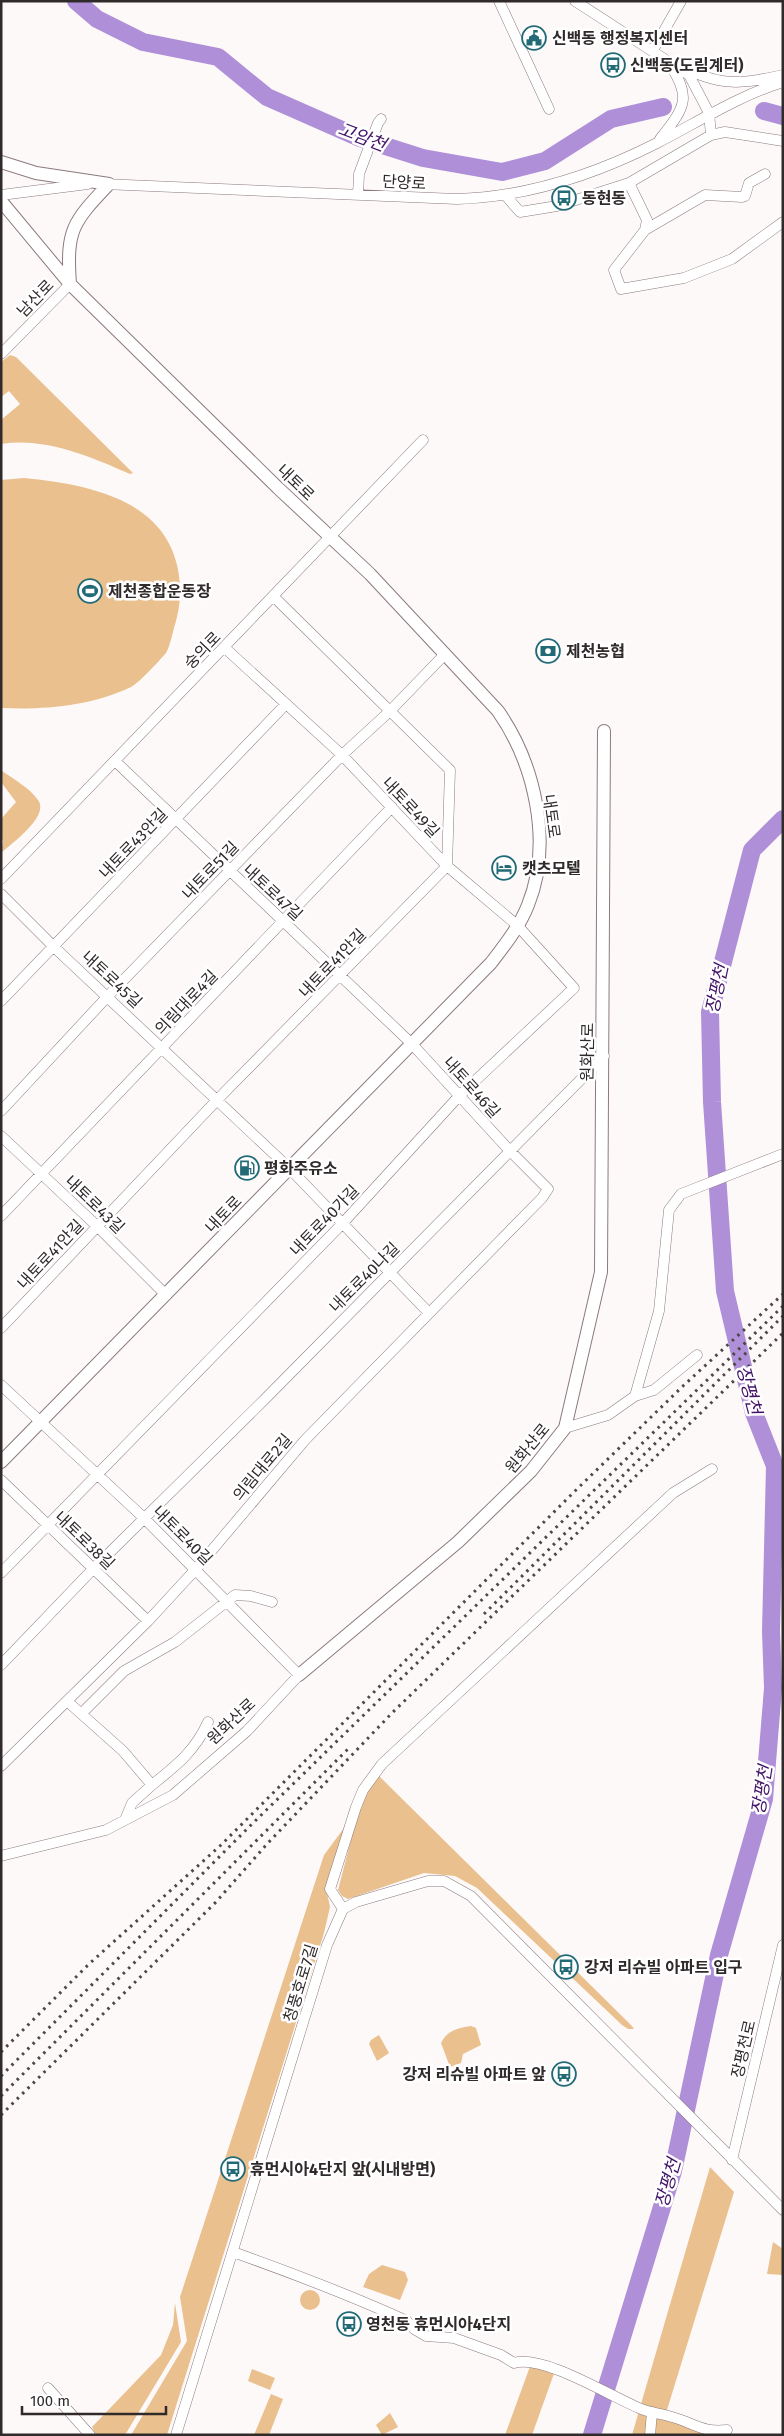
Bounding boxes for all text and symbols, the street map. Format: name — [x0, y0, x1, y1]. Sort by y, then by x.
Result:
public building icon: 신백동 행정복지센터 — [521, 25, 547, 51]
place label: 신백동 행정복지센터 — [552, 29, 688, 48]
bus stop icon: 신백동(도림계터) — [600, 52, 626, 78]
place label: 신백동(도림계터) — [630, 56, 743, 75]
water label: 고암천 — [335, 118, 391, 157]
street label: 단양로 — [381, 172, 427, 193]
bus stop icon: 동현동 — [551, 185, 577, 211]
place label: 동현동 — [582, 189, 626, 208]
street label: 남산로 — [13, 276, 58, 321]
street label: 내토로 — [273, 460, 318, 505]
sports icon: 제천종합운동장 — [77, 578, 103, 604]
place label: 제천종합운동장 — [108, 582, 211, 601]
street label: 숭의로 — [180, 628, 225, 673]
bank icon: 제천농협 — [535, 638, 561, 664]
place label: 제천농협 — [566, 642, 625, 661]
street label: 내토로49길 — [378, 773, 443, 841]
street label: 내토로 — [539, 793, 564, 840]
street label: 내토로43안길 — [95, 804, 171, 882]
street label: 내토로51길 — [178, 837, 243, 903]
hotel icon: 캣츠모텔 — [491, 855, 517, 881]
place label: 캣츠모텔 — [522, 859, 581, 878]
street label: 내토로47길 — [239, 860, 306, 925]
street label: 내토로41안길 — [295, 925, 370, 1002]
street label: 내토로45길 — [78, 947, 146, 1012]
water label: 장평천 — [701, 960, 733, 1016]
street label: 의림대로4길 — [151, 966, 222, 1038]
street label: 원화산로 — [577, 1022, 598, 1082]
street label: 내토로46길 — [439, 1053, 504, 1122]
fuel station icon: 평화주유소 — [234, 1155, 260, 1181]
place label: 평화주유소 — [264, 1159, 338, 1178]
street label: 내토로43길 — [61, 1171, 128, 1237]
street label: 내토로40가길 — [286, 1181, 363, 1260]
street label: 내토로 — [201, 1192, 246, 1237]
street label: 내토로41안길 — [13, 1216, 87, 1293]
street label: 내토로40나길 — [325, 1238, 403, 1316]
water label: 장평천 — [732, 1363, 767, 1419]
street label: 원화산로 — [501, 1419, 554, 1477]
street label: 의림대로2길 — [229, 1430, 296, 1505]
street label: 내토로40길 — [149, 1502, 216, 1569]
street label: 내토로38길 — [51, 1507, 118, 1573]
street label: 원화산로 — [203, 1694, 260, 1748]
water label: 장평천 — [747, 1761, 777, 1816]
street label: 청풍호로7길 — [280, 1942, 321, 2025]
bus stop icon: 강저 리슈빌 아파트 입구 — [553, 1954, 579, 1980]
place label: 강저 리슈빌 아파트 입구 — [584, 1958, 743, 1977]
street label: 장평천로 — [728, 2018, 759, 2080]
bus stop icon: 강저 리슈빌 아파트 앞 — [551, 2061, 577, 2087]
place label: 강저 리슈빌 아파트 앞 — [402, 2065, 546, 2084]
water label: 장평천 — [651, 2154, 686, 2210]
bus stop icon: 휴먼시아4단지 앞(시내방면) — [220, 2156, 246, 2182]
place label: 휴먼시아4단지 앞(시내방면) — [250, 2160, 435, 2179]
bus stop icon: 영천동 휴먼시아4단지 — [336, 2311, 362, 2337]
place label: 영천동 휴먼시아4단지 — [366, 2315, 511, 2334]
scale bar — [22, 2384, 166, 2416]
text: 100 m — [30, 2392, 70, 2410]

